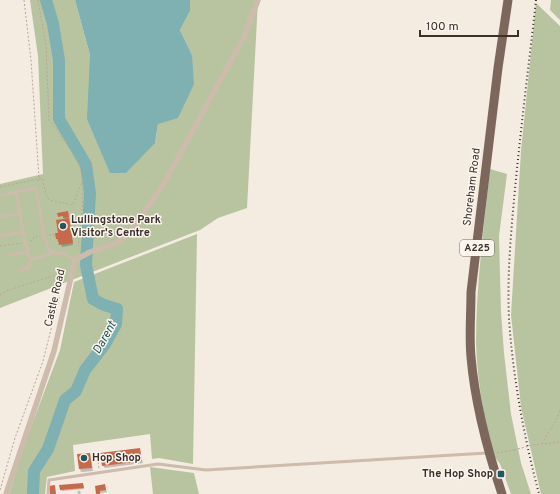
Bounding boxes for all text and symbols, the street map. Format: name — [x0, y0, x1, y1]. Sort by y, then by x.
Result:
scale bar — [420, 12, 518, 38]
text: 100 m — [426, 19, 459, 35]
street label: Shoreham Road — [460, 147, 484, 227]
place label: Lullingstone Park Visitor's Centre — [71, 213, 161, 240]
marker: Lullingstone Park Visitor's Centre — [58, 221, 68, 231]
road number: A225 — [460, 240, 494, 256]
street label: Castle Road — [42, 268, 68, 328]
water label: Darent — [89, 318, 121, 357]
place label: Hop Shop — [92, 451, 141, 465]
marker: Hop Shop — [79, 453, 89, 463]
place label: The Hop Shop — [422, 467, 493, 481]
marker: The Hop Shop — [496, 469, 506, 479]

